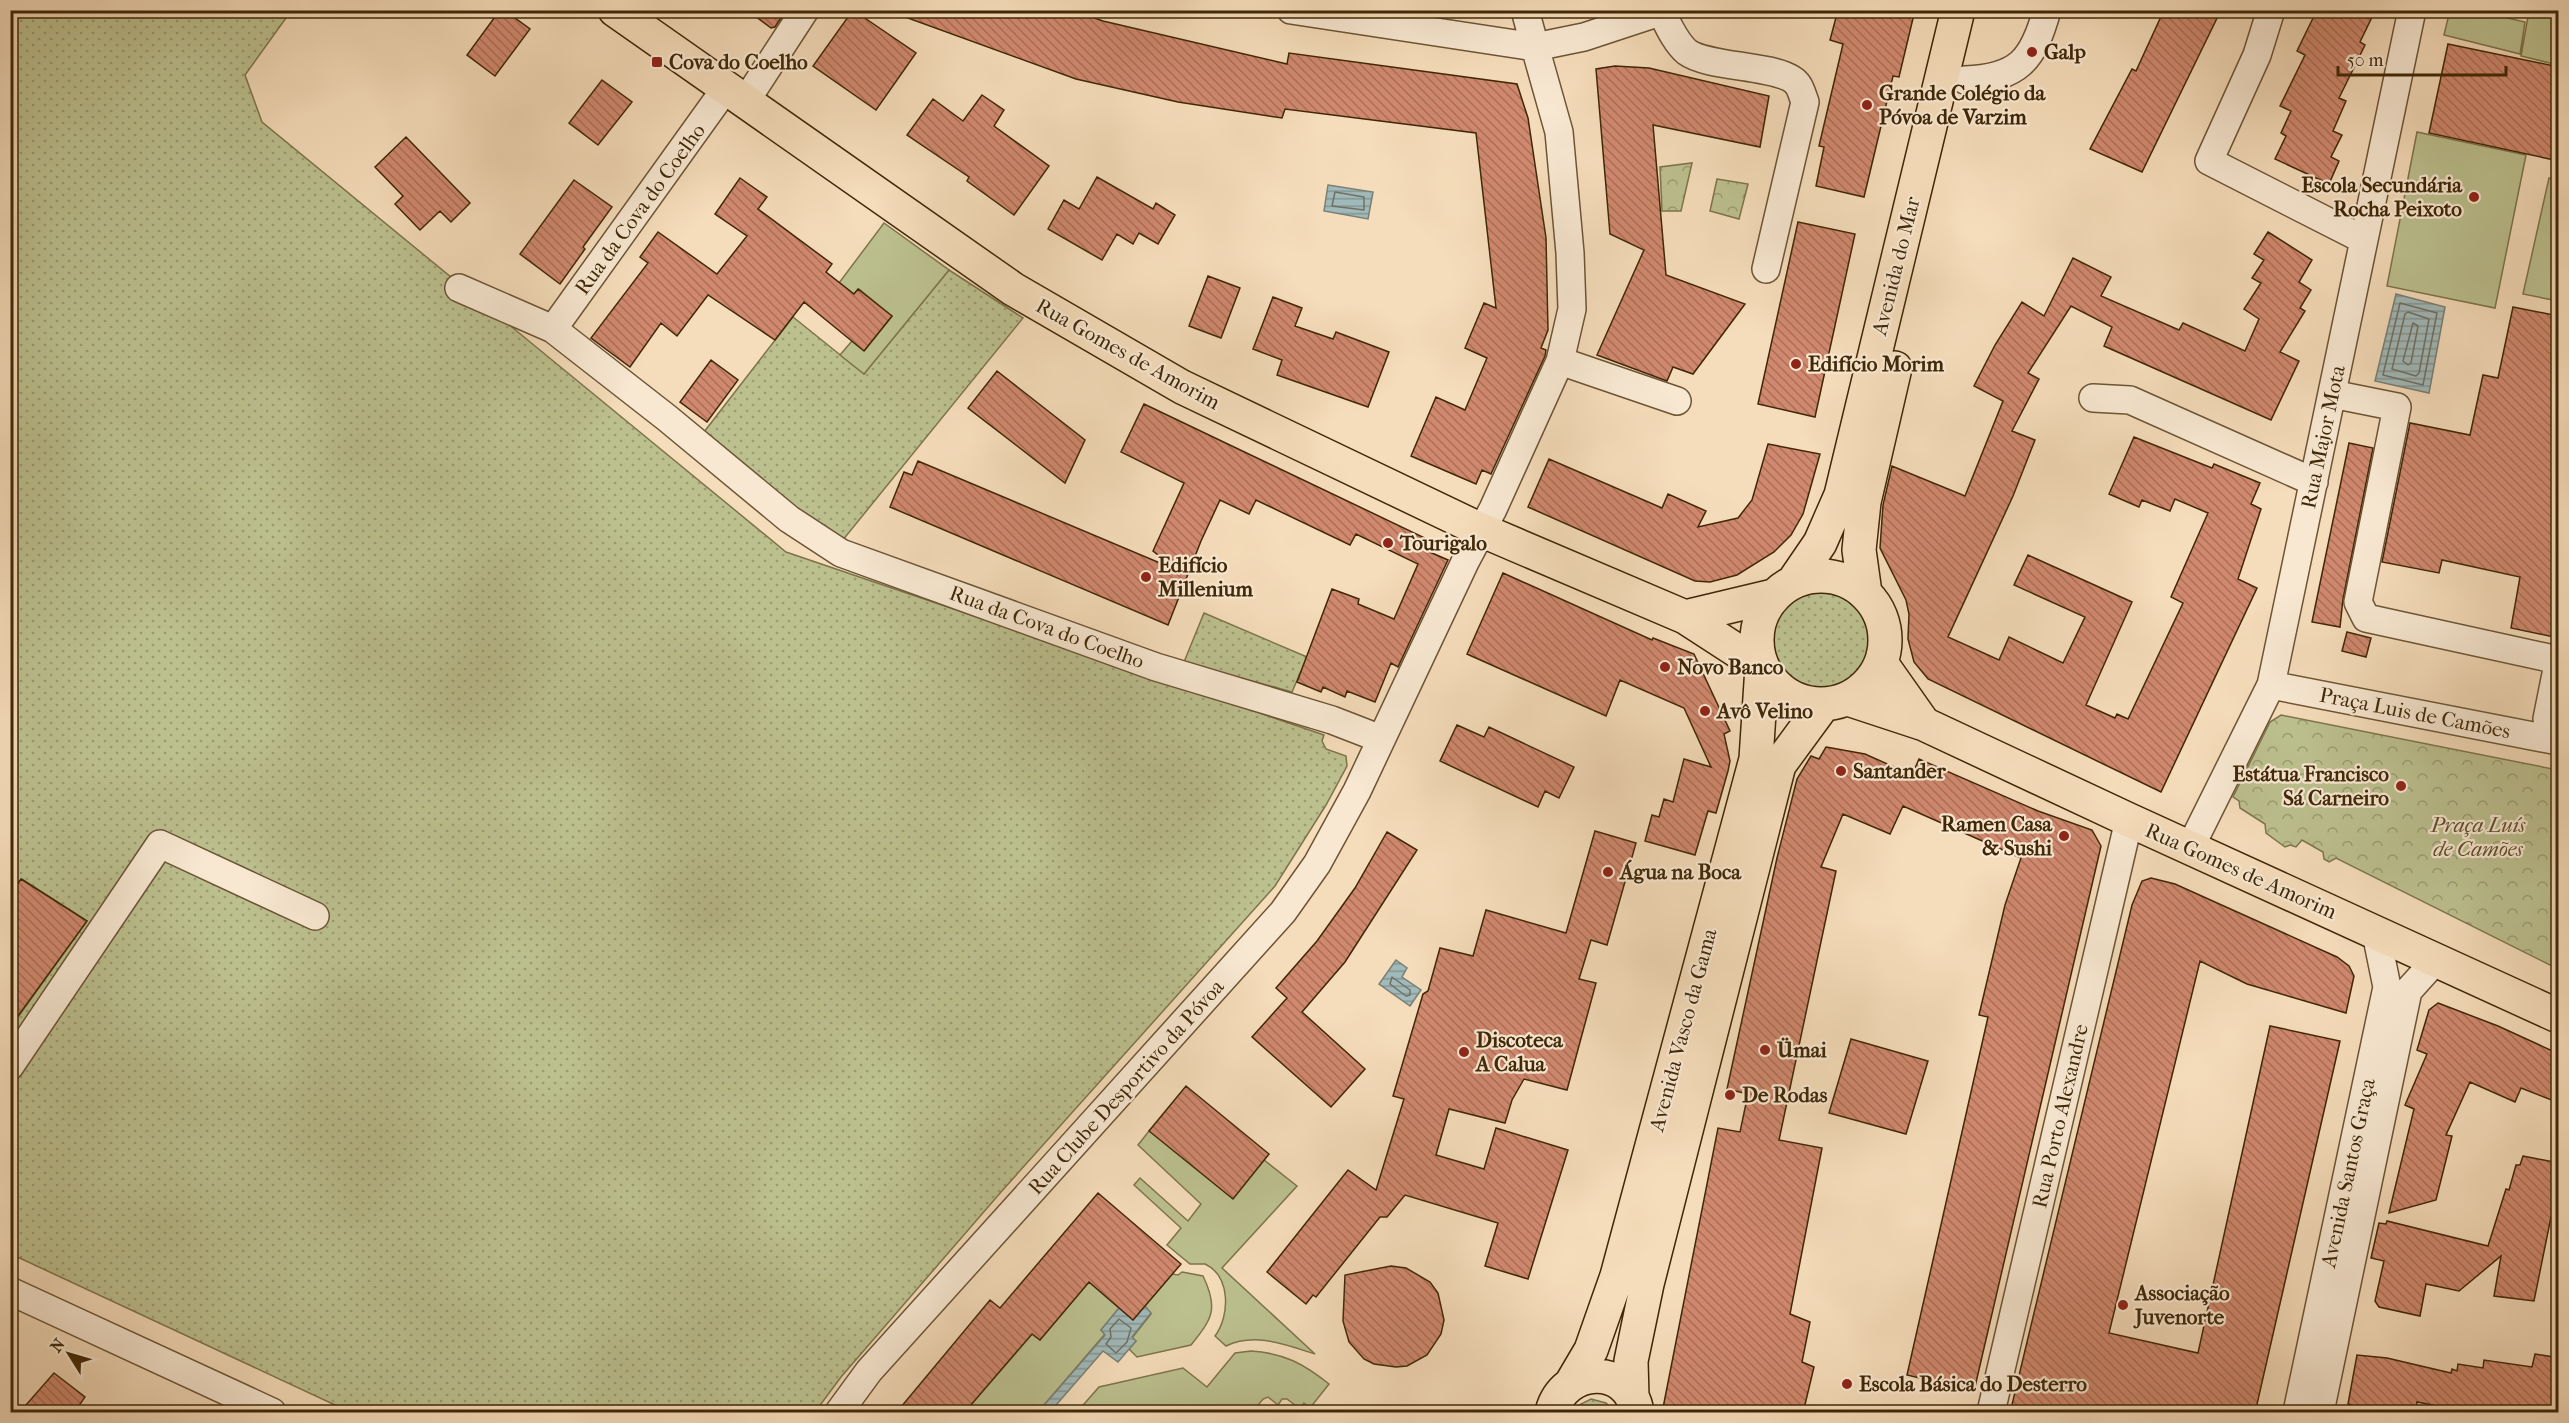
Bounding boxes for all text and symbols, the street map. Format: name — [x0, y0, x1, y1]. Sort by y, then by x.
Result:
scale bar — [2338, 39, 2506, 77]
place label: Galp — [2044, 40, 2086, 64]
marker: Galp — [2025, 45, 2039, 59]
place label: Cova do Coelho — [669, 50, 808, 74]
text: 50 m — [2347, 50, 2384, 71]
marker: Cova do Coelho — [650, 55, 664, 69]
place label: Grande Colégio da Póvoa de Varzim — [1879, 81, 2047, 129]
marker: Grande Colégio da Póvoa de Varzim — [1860, 98, 1874, 112]
street label: Rua da Cova do Coelho — [570, 119, 710, 299]
place label: Escola Secundária Rocha Peixoto — [2301, 173, 2463, 221]
marker: Escola Secundária Rocha Peixoto — [2467, 190, 2481, 204]
street label: Avenida do Mar — [1867, 194, 1925, 339]
street label: Rua Gomes de Amorim — [1032, 293, 1225, 415]
place label: Edifício Morim — [1808, 352, 1944, 376]
marker: Edifício Morim — [1789, 357, 1803, 371]
street label: Rua Major Mota — [2296, 363, 2350, 511]
place label: Tourigalo — [1399, 531, 1487, 555]
marker: Tourigalo — [1381, 536, 1395, 550]
place label: Edifício Millenium — [1157, 553, 1253, 601]
marker: Edifício Millenium — [1139, 570, 1153, 584]
street label: Rua da Cova do Coelho — [946, 581, 1148, 673]
place label: Novo Banco — [1677, 655, 1784, 679]
marker: Novo Banco — [1658, 660, 1672, 674]
street label: Praça Luis de Camões — [2317, 683, 2513, 743]
place label: Avô Velino — [1715, 699, 1813, 723]
marker: Avô Velino — [1698, 704, 1712, 718]
place label: Santander — [1853, 759, 1947, 783]
place label: Estátua Francisco Sá Carneiro — [2233, 762, 2389, 810]
marker: Santander — [1834, 764, 1848, 778]
marker: Estátua Francisco Sá Carneiro — [2394, 779, 2408, 793]
place label: Ramen Casa & Sushi — [1941, 812, 2053, 860]
park label: Praça Luís de Camões — [2430, 813, 2526, 861]
street label: Rua Gomes de Amorim — [2142, 818, 2341, 924]
marker: Ramen Casa & Sushi — [2057, 829, 2071, 843]
place label: Água na Boca — [1618, 859, 1742, 884]
marker: Água na Boca — [1601, 865, 1615, 879]
street label: Avenida Vasco da Gama — [1644, 926, 1722, 1135]
street label: Rua Clube Desportivo da Póvoa — [1023, 974, 1229, 1199]
street label: Rua Porto Alexandre — [2027, 1022, 2093, 1210]
place label: Discoteca A Calua — [1474, 1028, 1564, 1076]
place label: Ümai — [1776, 1037, 1827, 1062]
marker: Ümai — [1758, 1043, 1772, 1057]
marker: Discoteca A Calua — [1457, 1045, 1471, 1059]
street label: Avenida Santos Graça — [2316, 1076, 2380, 1271]
place label: De Rodas — [1742, 1083, 1828, 1107]
marker: De Rodas — [1723, 1088, 1737, 1102]
place label: Associação Juvenorte — [2133, 1281, 2230, 1329]
marker: Associação Juvenorte — [2116, 1298, 2130, 1312]
north arrow — [39, 1324, 99, 1384]
text: N — [46, 1334, 69, 1356]
place label: Escola Básica do Desterro — [1859, 1372, 2087, 1396]
marker: Escola Básica do Desterro — [1840, 1377, 1854, 1391]

